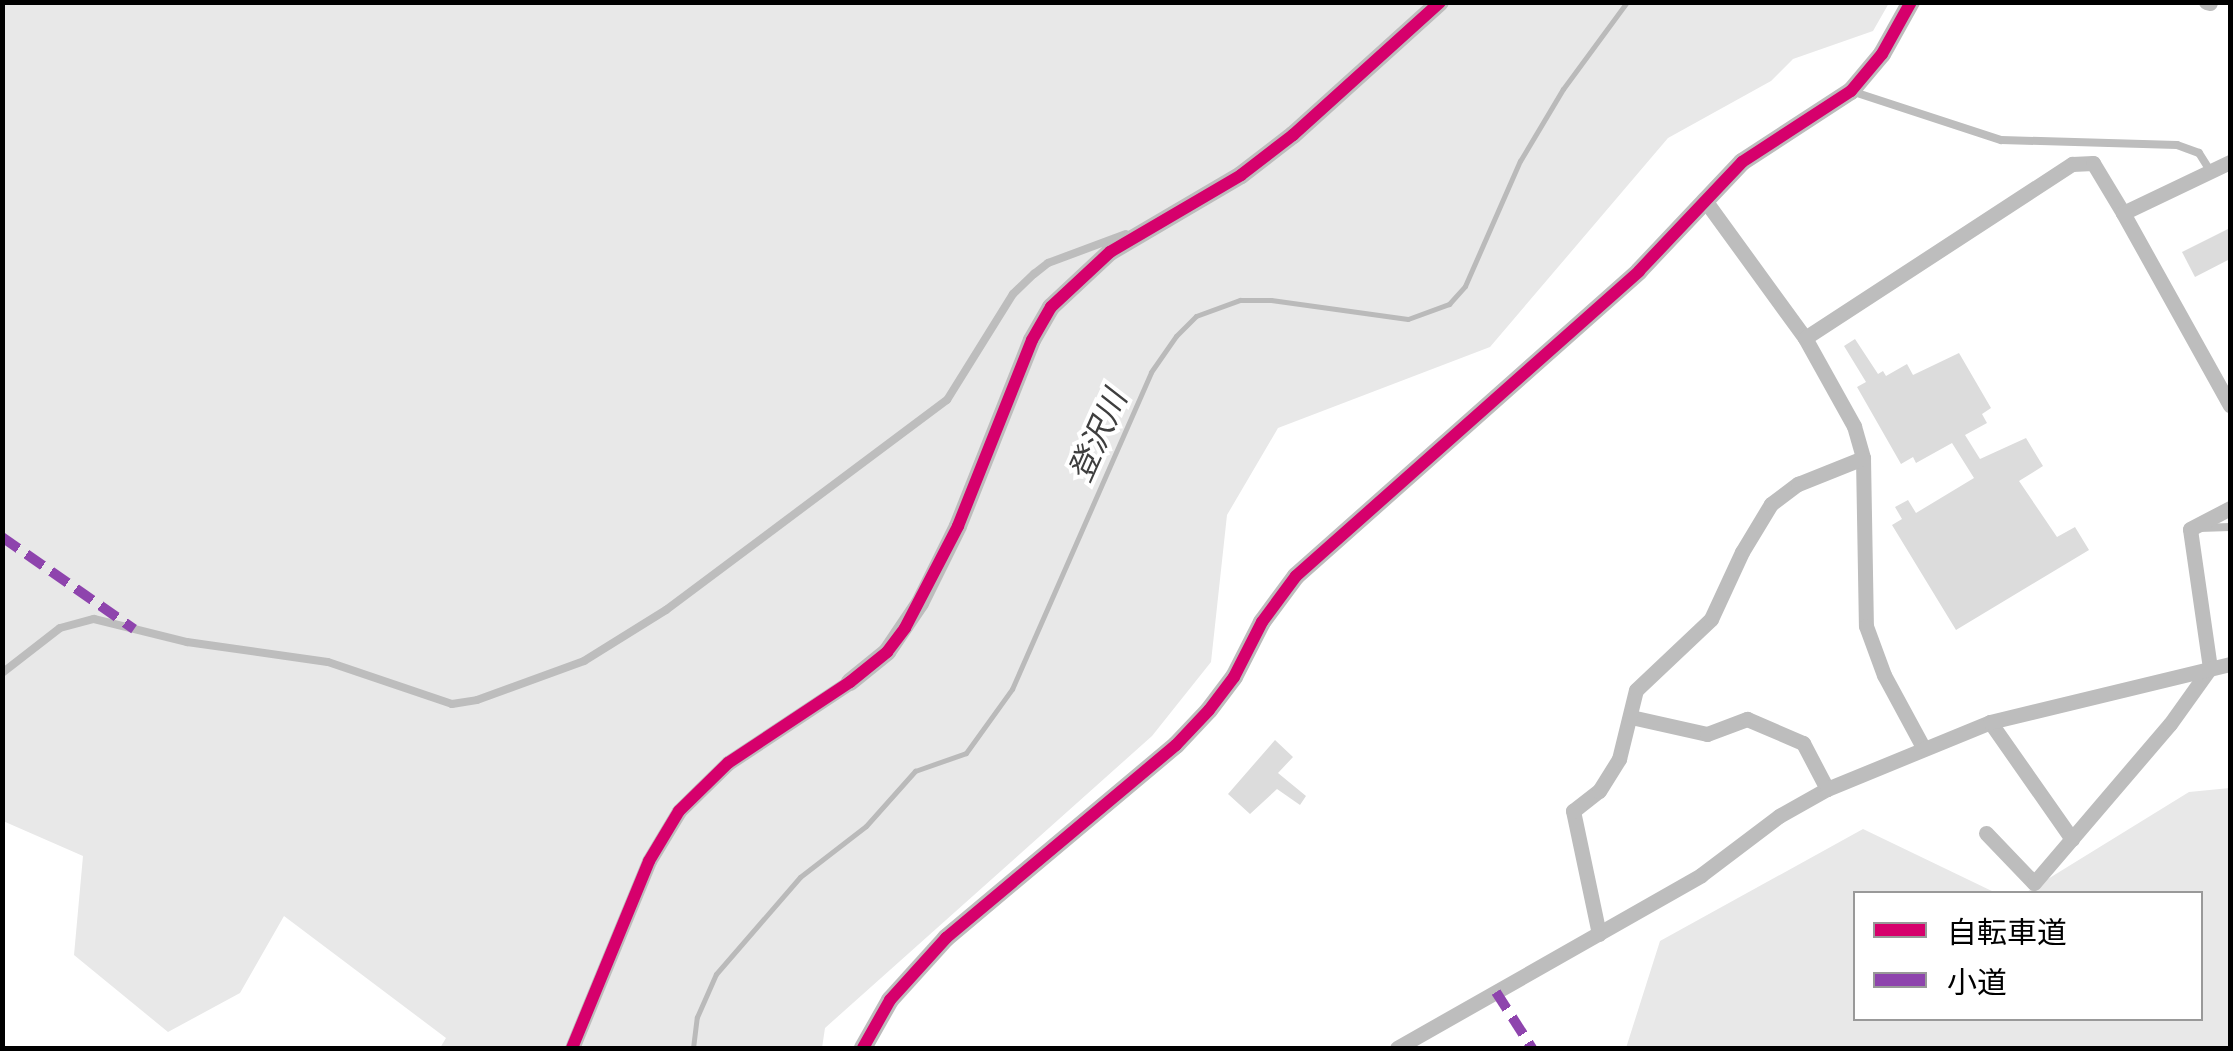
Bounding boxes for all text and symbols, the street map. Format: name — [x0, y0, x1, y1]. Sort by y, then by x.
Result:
water label: 登沢川 — [1061, 384, 1135, 488]
legend — [1853, 891, 2203, 1021]
text: 自転車道 — [1947, 916, 2067, 949]
text: 小道 — [1947, 966, 2007, 999]

